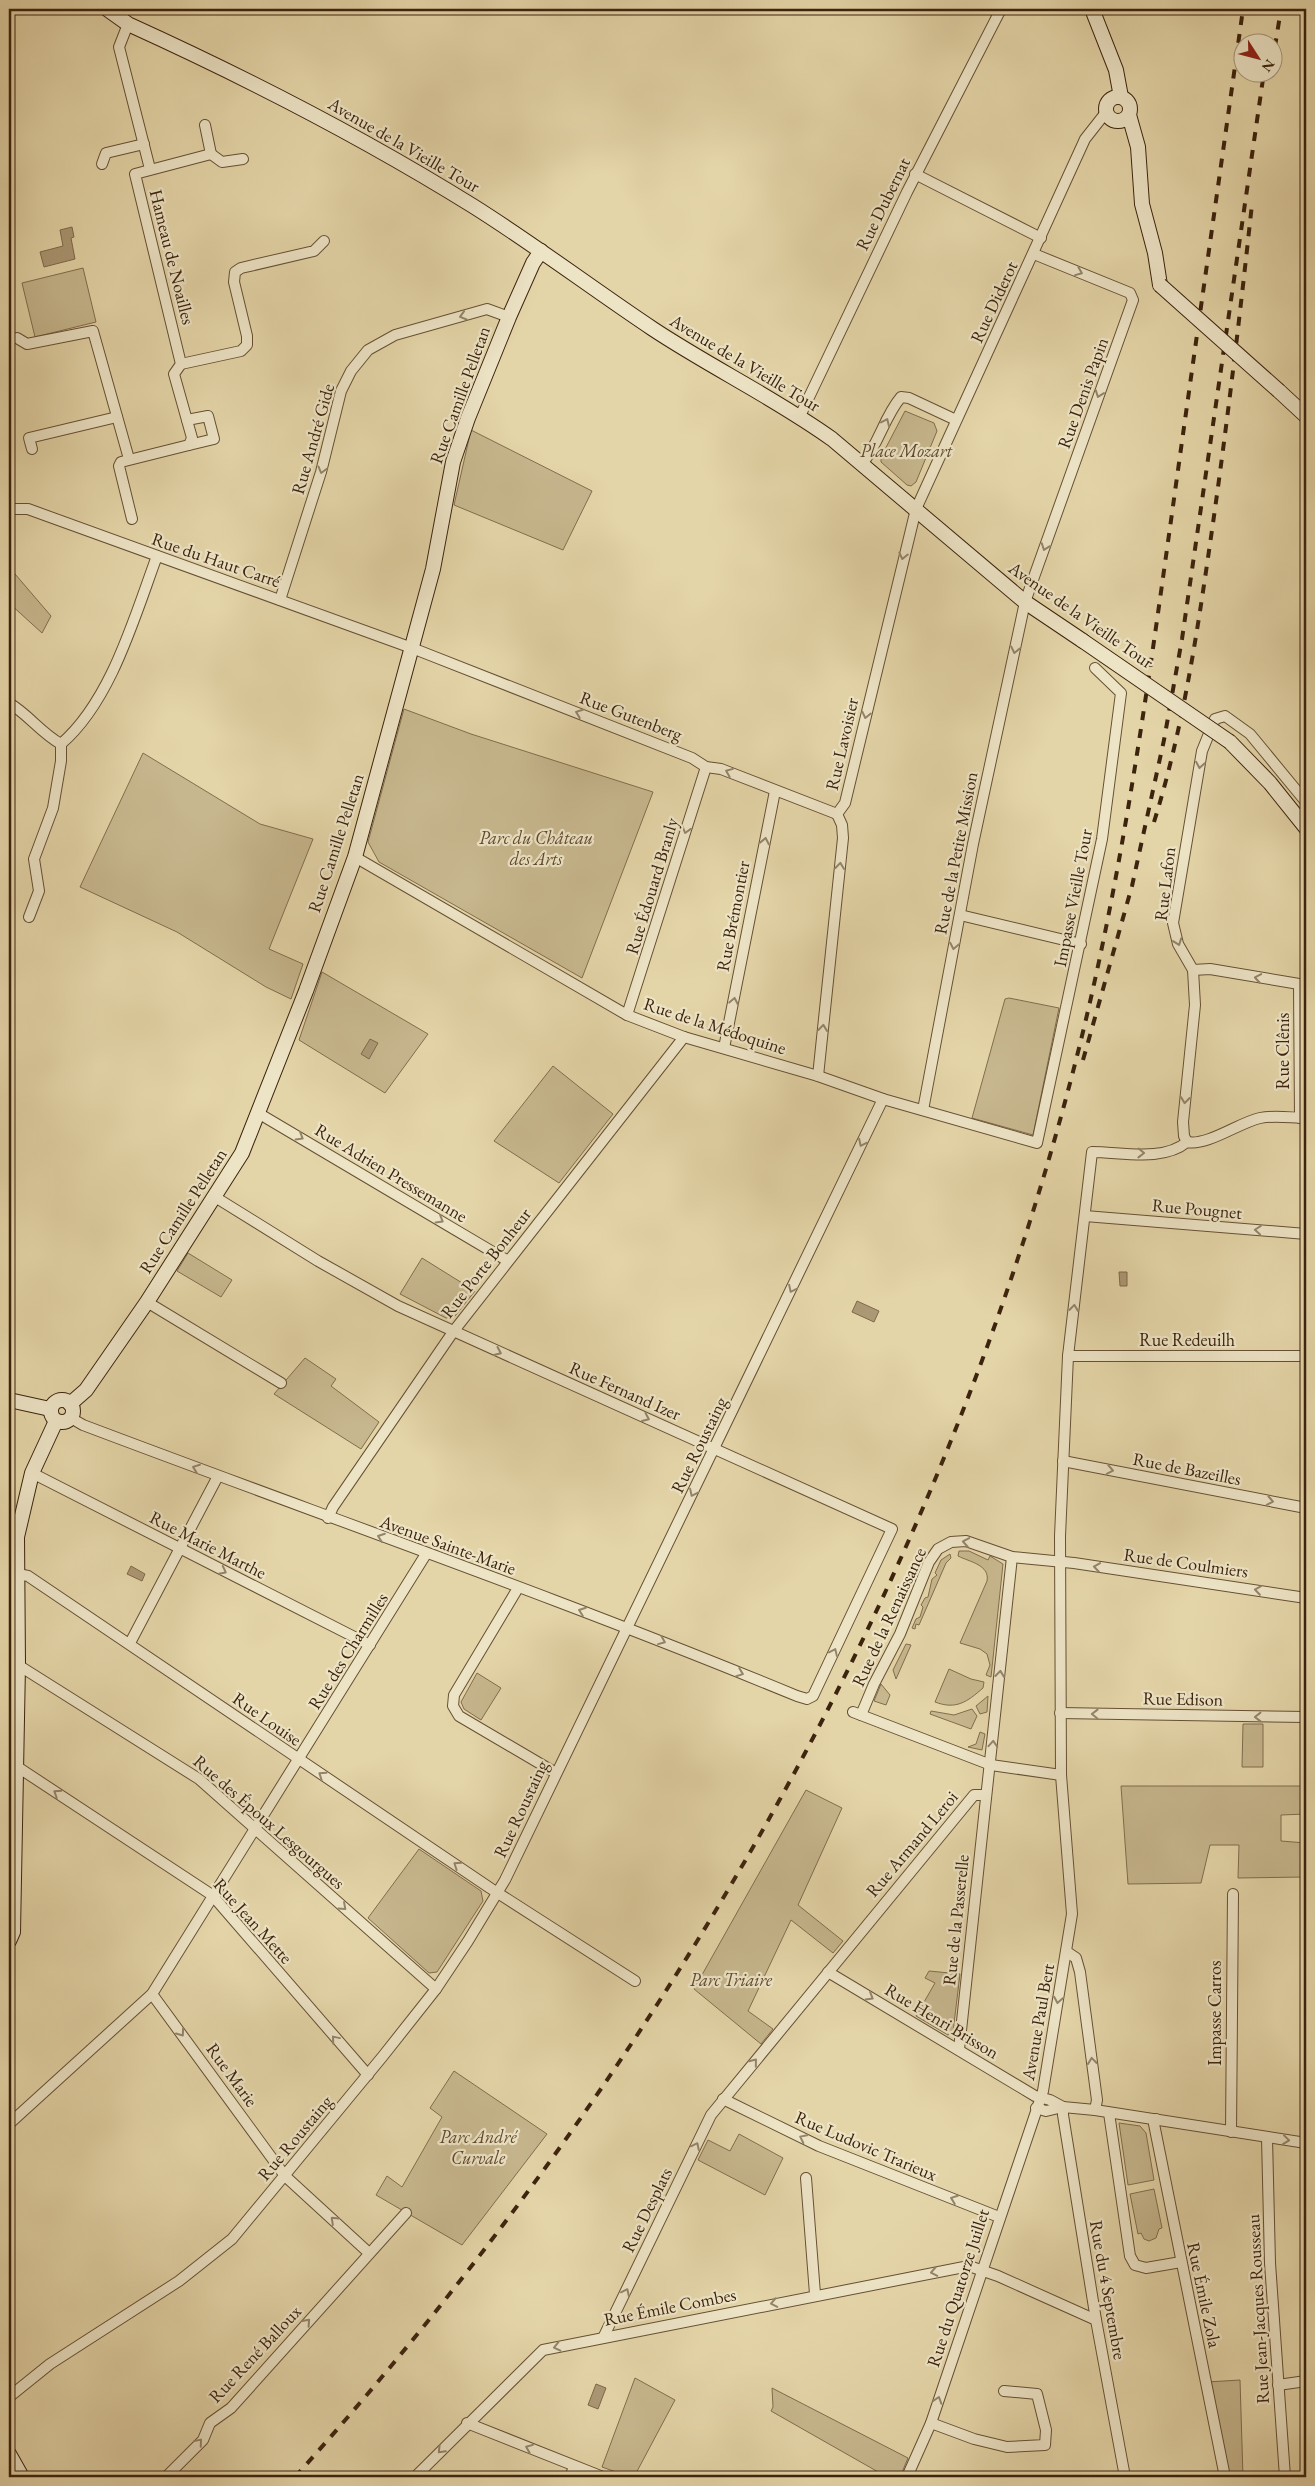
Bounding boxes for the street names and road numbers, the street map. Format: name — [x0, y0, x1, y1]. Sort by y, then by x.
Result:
street label: Avenue de la Vieille Tour — [323, 91, 484, 197]
street label: Rue Dubernat — [850, 153, 915, 254]
street label: Hameau de Noailles — [145, 187, 200, 327]
street label: Rue Diderot — [965, 257, 1023, 346]
street label: Avenue de la Vieille Tour — [665, 308, 825, 417]
street label: Rue Camille Pelletan — [424, 322, 495, 467]
street label: Rue Denis Papin — [1052, 334, 1113, 451]
street label: Rue André Gide — [286, 381, 339, 497]
street label: Rue du Haut Carré — [149, 527, 284, 592]
street label: Avenue de la Vieille Tour — [1004, 555, 1158, 673]
street label: Rue Gutenberg — [577, 685, 686, 746]
street label: Rue Lavoisier — [820, 695, 863, 792]
street label: Rue de la Petite Mission — [928, 769, 983, 936]
street label: Rue Camille Pelletan — [302, 770, 369, 915]
street label: Rue Édouard Branly — [620, 815, 683, 957]
street label: Impasse Vieille Tour — [1048, 827, 1097, 969]
street label: Rue Lafon — [1149, 845, 1181, 922]
street label: Rue Brémontier — [711, 859, 754, 973]
street label: Rue de la Médoquine — [641, 992, 789, 1059]
street label: Rue Clênis — [1271, 1012, 1294, 1089]
street label: Rue Adrien Pressemanne — [311, 1118, 472, 1227]
street label: Rue Camille Pelletan — [134, 1143, 232, 1278]
street label: Rue Pougnet — [1151, 1193, 1243, 1224]
street label: Rue Porte Bonheur — [435, 1203, 536, 1323]
street label: Rue Redeuilh — [1139, 1328, 1235, 1351]
street label: Rue Fernand Izer — [566, 1356, 684, 1425]
street label: Rue Roustaing — [665, 1393, 732, 1497]
street label: Rue de Bazeilles — [1131, 1447, 1243, 1490]
street label: Rue Marie Marthe — [146, 1505, 270, 1584]
street label: Avenue Sainte-Marie — [376, 1509, 519, 1580]
street label: Rue de Coulmiers — [1122, 1542, 1250, 1583]
street label: Rue de la Renaissance — [846, 1543, 931, 1690]
street label: Rue des Charmilles — [302, 1588, 393, 1713]
street label: Rue Louise — [228, 1686, 306, 1751]
street label: Rue Edison — [1143, 1686, 1224, 1711]
street label: Rue des Époux Lesgourgues — [189, 1749, 350, 1894]
street label: Rue Roustaing — [488, 1756, 553, 1861]
street label: Rue Armand Leroi — [860, 1785, 963, 1902]
street label: Rue de la Passerelle — [937, 1853, 974, 1986]
street label: Rue Jean Mette — [209, 1873, 298, 1968]
street label: Impasse Carros — [1203, 1960, 1226, 2066]
street label: Avenue Paul Bert — [1016, 1961, 1059, 2083]
street label: Rue Henri Brisson — [881, 1977, 1004, 2064]
street label: Rue Marie — [202, 2038, 263, 2111]
street label: Rue Roustaing — [252, 2090, 337, 2185]
street label: Rue Ludovic Trarieux — [792, 2105, 941, 2186]
street label: Rue Desplats — [616, 2164, 677, 2256]
street label: Rue du Quatorze Juillet — [921, 2206, 994, 2370]
street label: Rue Jean-Jacques Rousseau — [1241, 2213, 1274, 2404]
street label: Rue du 4 Septembre — [1085, 2218, 1132, 2361]
street label: Rue Émile Zola — [1182, 2240, 1227, 2351]
street label: Rue Émile Combes — [602, 2282, 738, 2331]
street label: Rue René Balloux — [203, 2300, 306, 2407]

